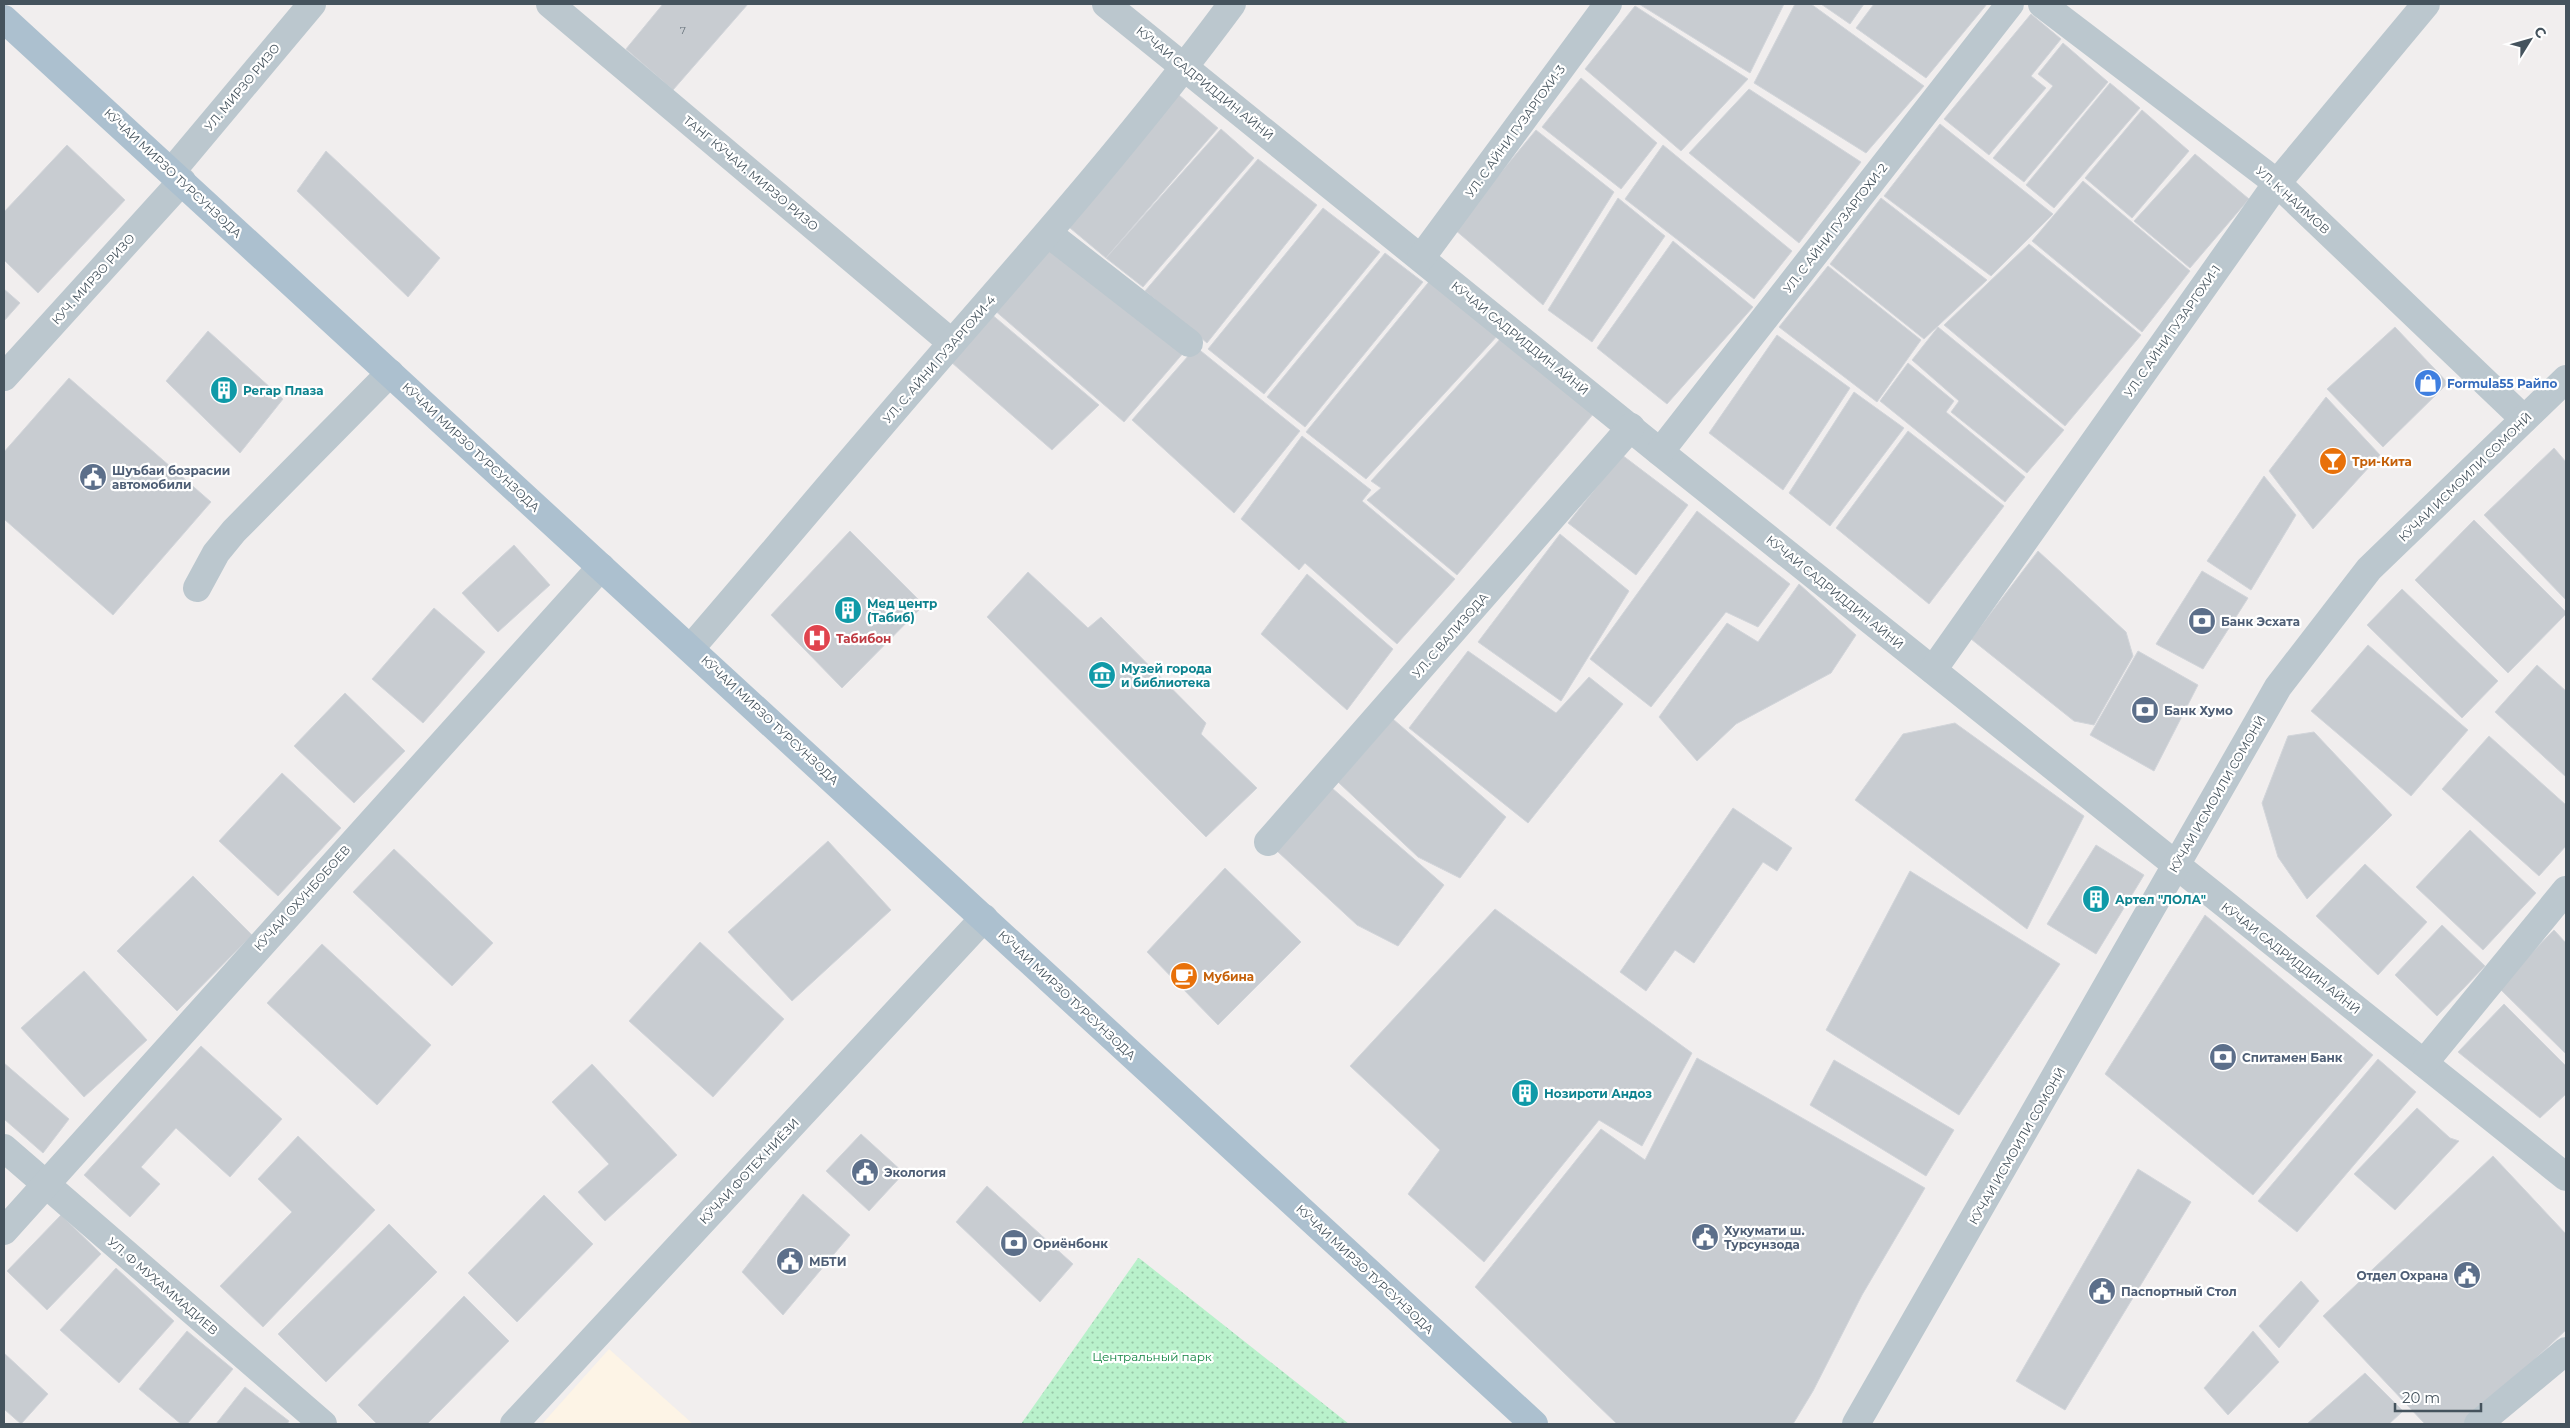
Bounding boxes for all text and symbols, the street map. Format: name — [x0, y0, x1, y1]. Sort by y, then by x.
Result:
north arrow — [2505, 15, 2555, 65]
street label: КӮЧАИ САДРИДДИН АЙНӢ — [1133, 23, 1277, 143]
text: С — [2530, 23, 2551, 42]
house number: 7 — [680, 24, 686, 37]
street label: УЛ. МИРЗО РИЗО — [201, 40, 283, 134]
street label: УЛ. С АЙНИ ГУЗАРГОХИ-3 — [1462, 62, 1568, 200]
street label: КӮЧАИ МИРЗО ТУРСУНЗОДА — [101, 105, 245, 241]
street label: ТАНГ КӮЧАИ. МИРЗО РИЗО — [681, 112, 821, 234]
street label: УЛ. С АЙНИ ГУЗАРГОХИ-2 — [1780, 160, 1890, 296]
street label: УЛ. К НАИМОВ — [2253, 163, 2333, 237]
street label: КУЧ. МИРЗО РИЗО — [48, 230, 138, 328]
street label: УЛ. С АЙНИ ГУЗАРГОХИ-1 — [2121, 262, 2223, 400]
street label: КӮЧАИ САДРИДДИН АЙНӢ — [1448, 278, 1592, 398]
street label: УЛ. С. АЙНИ ГУЗАРГОХИ-4 — [879, 292, 999, 426]
shop icon: Formula55 Райпо — [2413, 368, 2443, 398]
building icon: Регар Плаза — [209, 375, 239, 405]
place label: Formula55 Райпо — [2447, 376, 2557, 391]
street label: КӮЧАИ МИРЗО ТУРСУНЗОДА — [399, 379, 543, 515]
place label: Регар Плаза — [243, 383, 323, 398]
street label: КӮЧАИ ИСМОИЛИ СОМОНӢ — [2395, 409, 2535, 545]
bar icon: Три-Кита — [2318, 446, 2348, 476]
place label: Три-Кита — [2352, 454, 2412, 469]
public building icon: Шуъбаи бозрасии автомобили — [78, 462, 108, 492]
place label: Шуъбаи бозрасии автомобили — [112, 463, 230, 492]
street label: КӮЧАИ САДРИДДИН АЙНӢ — [1763, 532, 1907, 652]
street label: УЛ. С ВАЛИЗОДА — [1409, 589, 1491, 681]
building icon: Мед центр (Табиб) — [833, 595, 863, 625]
place label: Мед центр (Табиб) — [867, 596, 937, 625]
bank icon: Банк Эсхата — [2187, 606, 2217, 636]
place label: Банк Эсхата — [2221, 614, 2300, 629]
hospital icon: Табибон — [802, 623, 832, 653]
place label: Табибон — [836, 631, 891, 646]
street label: КӮЧАИ МИРЗО ТУРСУНЗОДА — [698, 652, 842, 788]
museum icon: Музей города и библиотека — [1087, 660, 1117, 690]
place label: Музей города и библиотека — [1121, 661, 1212, 690]
bank icon: Банк Хумо — [2130, 695, 2160, 725]
place label: Банк Хумо — [2164, 703, 2233, 718]
street label: КӮЧАИ ИСМОИЛИ СОМОНӢ — [2166, 713, 2268, 875]
street label: КӮЧАИ ОХУНБОБОЕВ — [251, 842, 353, 954]
building icon: Артел "ЛОЛА" — [2081, 884, 2111, 914]
place label: Артел "ЛОЛА" — [2115, 892, 2206, 907]
street label: КӮЧАИ САДРИДДИН АЙНӢ — [2218, 899, 2364, 1017]
street label: КӮЧАИ МИРЗО ТУРСУНЗОДА — [995, 927, 1139, 1063]
cafe icon: Мубина — [1169, 961, 1199, 991]
place label: Мубина — [1203, 969, 1254, 984]
bank icon: Спитамен Банк — [2208, 1042, 2238, 1072]
place label: Спитамен Банк — [2242, 1050, 2343, 1065]
street label: КӮЧАИ ИСМОИЛИ СОМОНӢ — [1966, 1065, 2068, 1227]
building icon: Нозироти Андоз — [1510, 1078, 1540, 1108]
place label: Нозироти Андоз — [1544, 1086, 1652, 1101]
street label: КӮЧАИ ФОТЕХ НИЁЗИ — [696, 1115, 802, 1227]
public building icon: Экология — [850, 1157, 880, 1187]
place label: Экология — [884, 1165, 946, 1180]
street label: КӮЧАИ МИРЗО ТУРСУНЗОДА — [1293, 1201, 1437, 1337]
public building icon: Хукумати ш. Турсунзода — [1690, 1222, 1720, 1252]
place label: Хукумати ш. Турсунзода — [1724, 1223, 1805, 1252]
bank icon: Ориёнбонк — [999, 1228, 1029, 1258]
street label: УЛ. Ф МУХАММАДИЕВ — [105, 1234, 221, 1338]
place label: Ориёнбонк — [1033, 1236, 1108, 1251]
public building icon: МБТИ — [775, 1246, 805, 1276]
place label: МБТИ — [809, 1254, 847, 1269]
public building icon: Отдел Охрана — [2452, 1260, 2482, 1290]
place label: Отдел Охрана — [2357, 1268, 2448, 1283]
public building icon: Паспортный Стол — [2087, 1276, 2117, 1306]
place label: Паспортный Стол — [2121, 1284, 2237, 1299]
park label: Центральный парк — [1092, 1349, 1212, 1364]
scale bar — [2395, 1380, 2481, 1412]
text: 20 m — [2402, 1388, 2440, 1407]

